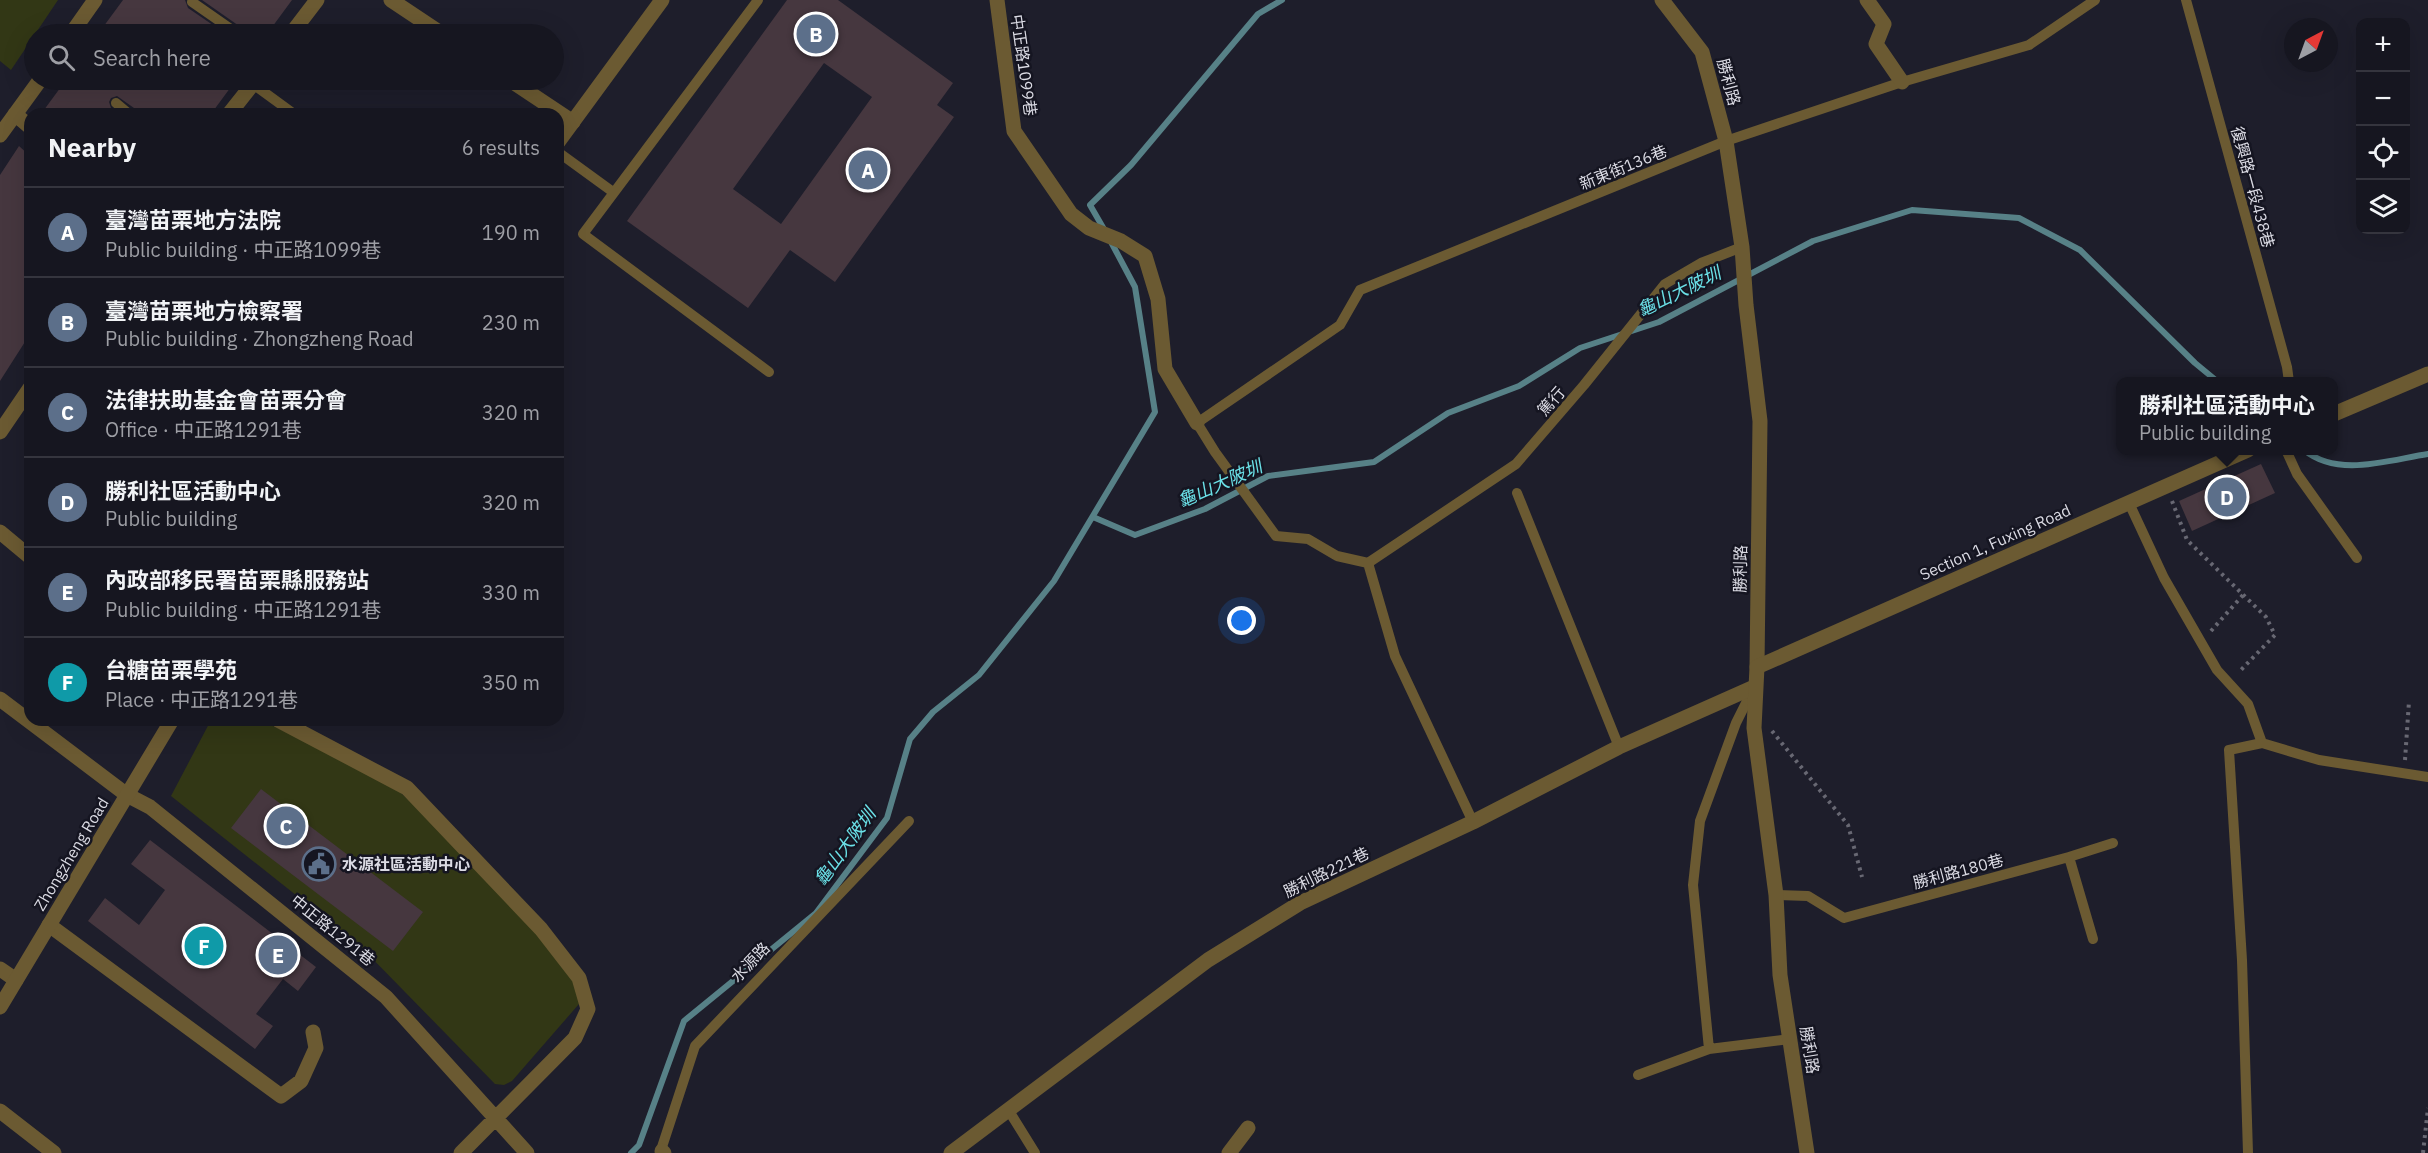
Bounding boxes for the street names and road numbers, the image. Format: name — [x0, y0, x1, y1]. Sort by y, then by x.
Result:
street label: 中正路1099巷 — [1007, 13, 1041, 117]
street label: 勝利路 — [1713, 56, 1745, 108]
street label: 復興路一段438巷 — [2227, 124, 2279, 250]
street label: 新東街136巷 — [1576, 140, 1670, 194]
street label: 篤行 — [1533, 382, 1569, 420]
street label: Section 1, Fuxing Road — [1916, 500, 2074, 584]
street label: 勝利路 — [1730, 545, 1750, 593]
street label: Zhongzheng Road — [29, 794, 113, 914]
street label: 勝利路221巷 — [1280, 843, 1372, 901]
street label: 勝利路180巷 — [1911, 849, 2005, 893]
street label: 中正路1291巷 — [287, 890, 379, 970]
street label: 水源路 — [726, 938, 774, 986]
street label: 勝利路 — [1796, 1025, 1824, 1075]

